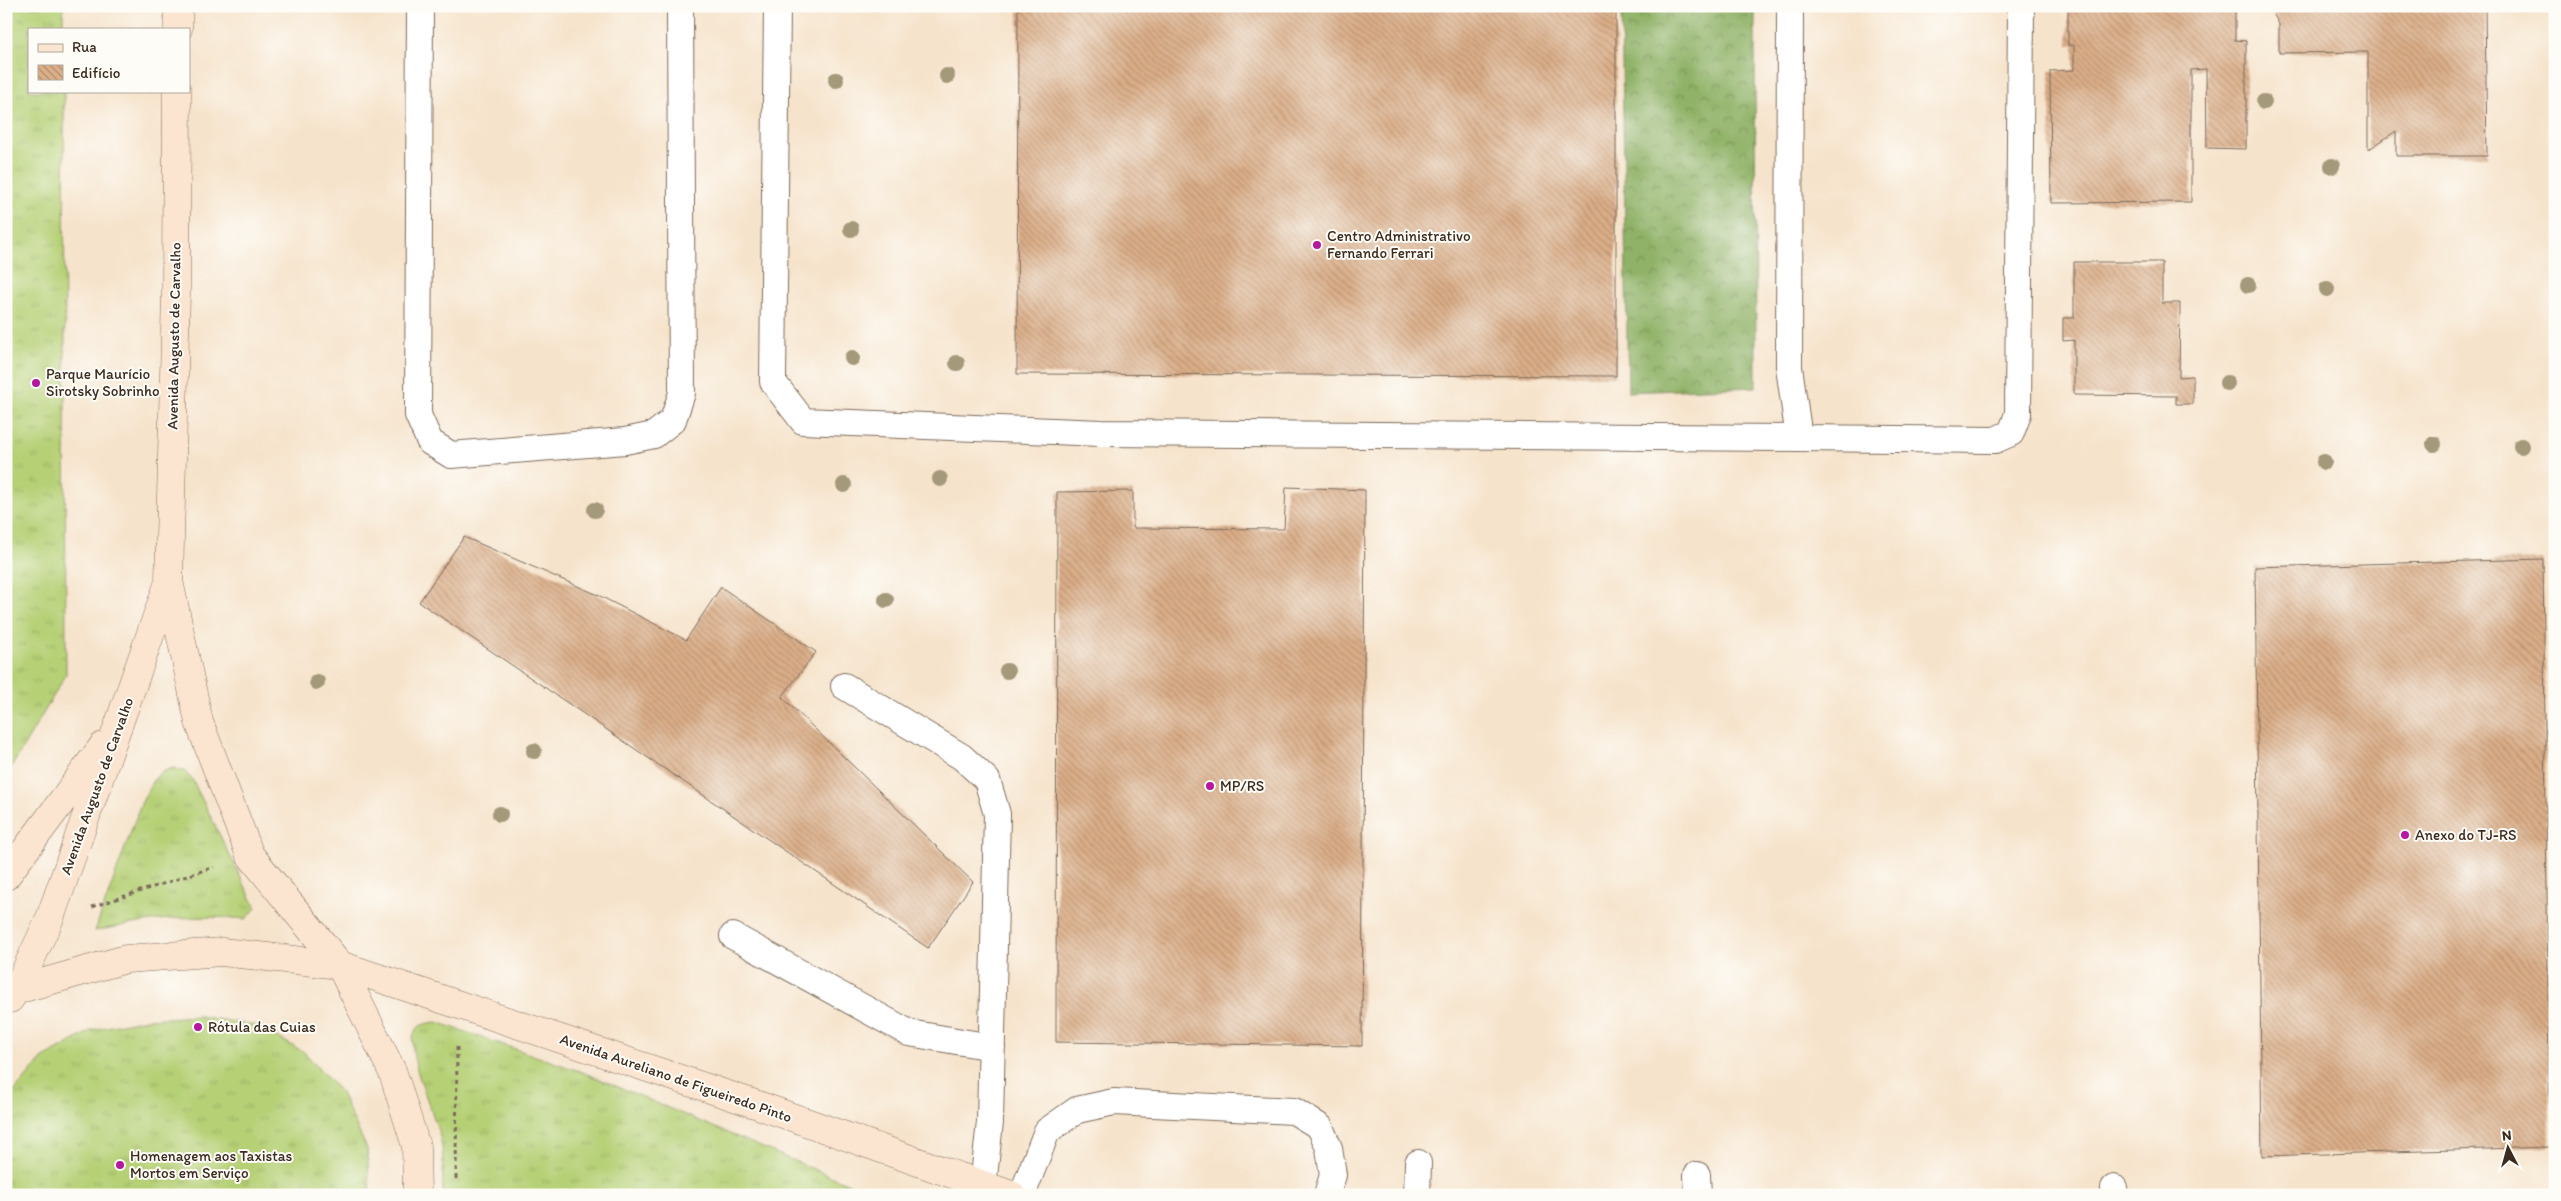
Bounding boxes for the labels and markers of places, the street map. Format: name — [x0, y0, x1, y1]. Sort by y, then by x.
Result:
place label: Centro Administrativo Fernando Ferrari — [1327, 227, 1471, 262]
marker: Centro Administrativo Fernando Ferrari — [1311, 239, 1323, 251]
place label: Parque Maurício Sirotsky Sobrinho — [46, 365, 160, 400]
marker: Parque Maurício Sirotsky Sobrinho — [30, 377, 42, 389]
place label: MP/RS — [1220, 777, 1264, 795]
marker: MP/RS — [1204, 780, 1216, 792]
place label: Anexo do TJ-RS — [2415, 826, 2516, 844]
marker: Anexo do TJ-RS — [2399, 829, 2411, 841]
place label: Rótula das Cuias — [208, 1018, 316, 1036]
marker: Rótula das Cuias — [192, 1021, 204, 1033]
place label: Homenagem aos Taxistas Mortos em Serviço — [130, 1147, 293, 1182]
marker: Homenagem aos Taxistas Mortos em Serviço — [114, 1159, 126, 1171]

